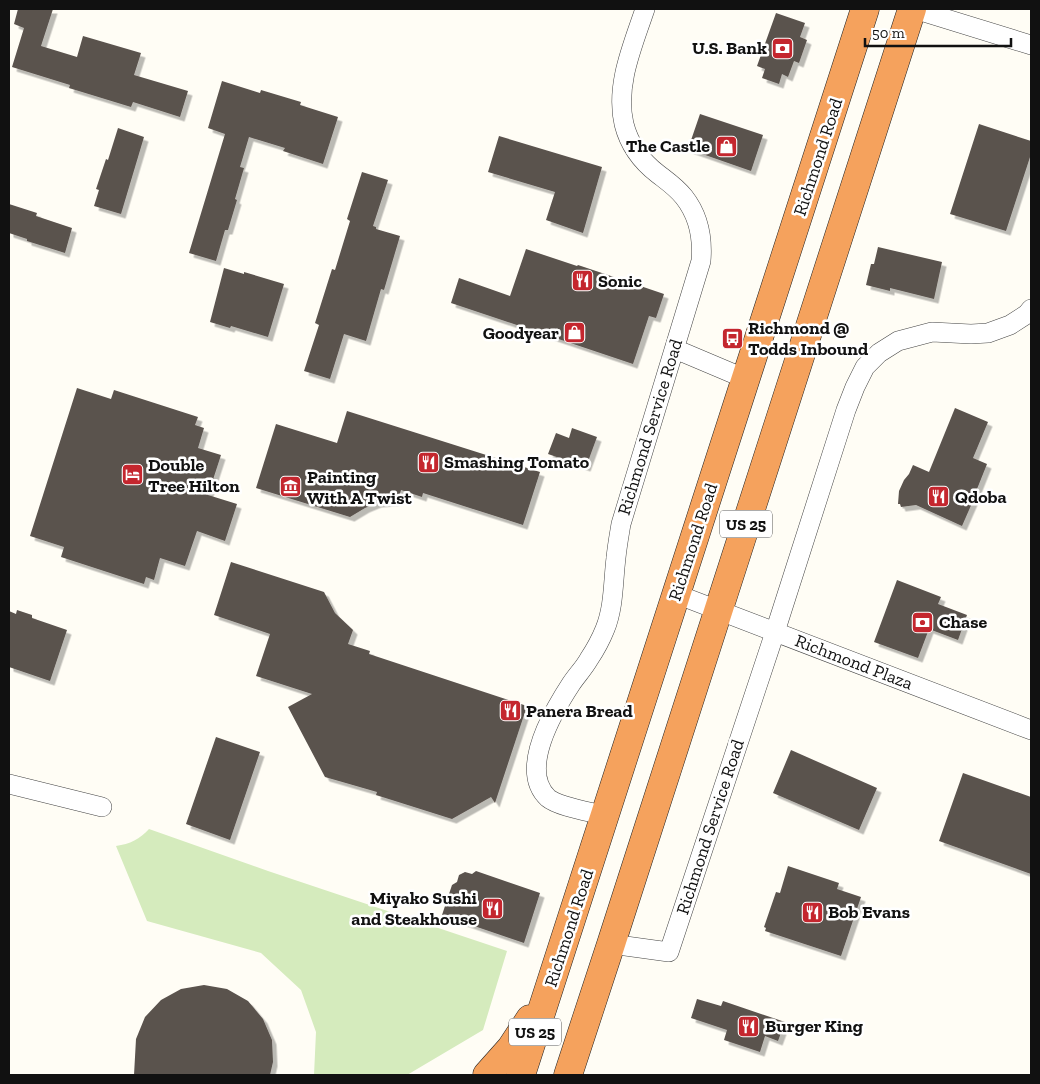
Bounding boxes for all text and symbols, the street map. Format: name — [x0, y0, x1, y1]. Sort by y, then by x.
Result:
scale bar — [865, 15, 1011, 47]
text: 50 m — [872, 24, 905, 42]
bank icon: U.S. Bank — [771, 36, 795, 60]
place label: U.S. Bank — [692, 37, 767, 59]
street label: Richmond Road — [789, 95, 847, 219]
shop icon: The Castle — [714, 134, 738, 158]
place label: The Castle — [626, 135, 710, 157]
restaurant icon: Sonic — [570, 269, 594, 293]
place label: Sonic — [598, 270, 642, 292]
place label: Richmond @ Todds Inbound — [748, 317, 869, 360]
shop icon: Goodyear — [563, 321, 587, 345]
place label: Goodyear — [483, 322, 559, 344]
bus stop icon: Richmond @ Todds Inbound — [720, 326, 744, 350]
street label: Richmond Service Road — [613, 336, 687, 518]
restaurant icon: Smashing Tomato — [416, 450, 440, 474]
place label: Smashing Tomato — [444, 451, 590, 473]
place label: Double Tree Hilton — [148, 454, 240, 497]
hotel icon: Double Tree Hilton — [120, 463, 144, 487]
place label: Painting With A Twist — [307, 466, 412, 509]
museum icon: Painting With A Twist — [279, 475, 303, 499]
street label: Richmond Road — [664, 480, 722, 604]
restaurant icon: Qdoba — [927, 485, 951, 509]
place label: Qdoba — [955, 486, 1007, 508]
road number: US 25 — [720, 510, 772, 538]
bank icon: Chase — [911, 610, 935, 634]
place label: Chase — [939, 611, 987, 633]
street label: Richmond Plaza — [792, 629, 916, 695]
restaurant icon: Panera Bread — [498, 699, 522, 723]
place label: Panera Bread — [526, 700, 633, 722]
street label: Richmond Service Road — [671, 736, 749, 917]
street label: Richmond Road — [540, 866, 598, 990]
place label: Miyako Sushi and Steakhouse — [351, 887, 478, 930]
restaurant icon: Miyako Sushi and Steakhouse — [481, 896, 505, 920]
restaurant icon: Bob Evans — [800, 900, 824, 924]
place label: Bob Evans — [828, 901, 910, 923]
restaurant icon: Burger King — [737, 1014, 761, 1038]
place label: Burger King — [765, 1015, 863, 1037]
road number: US 25 — [509, 1019, 561, 1046]

